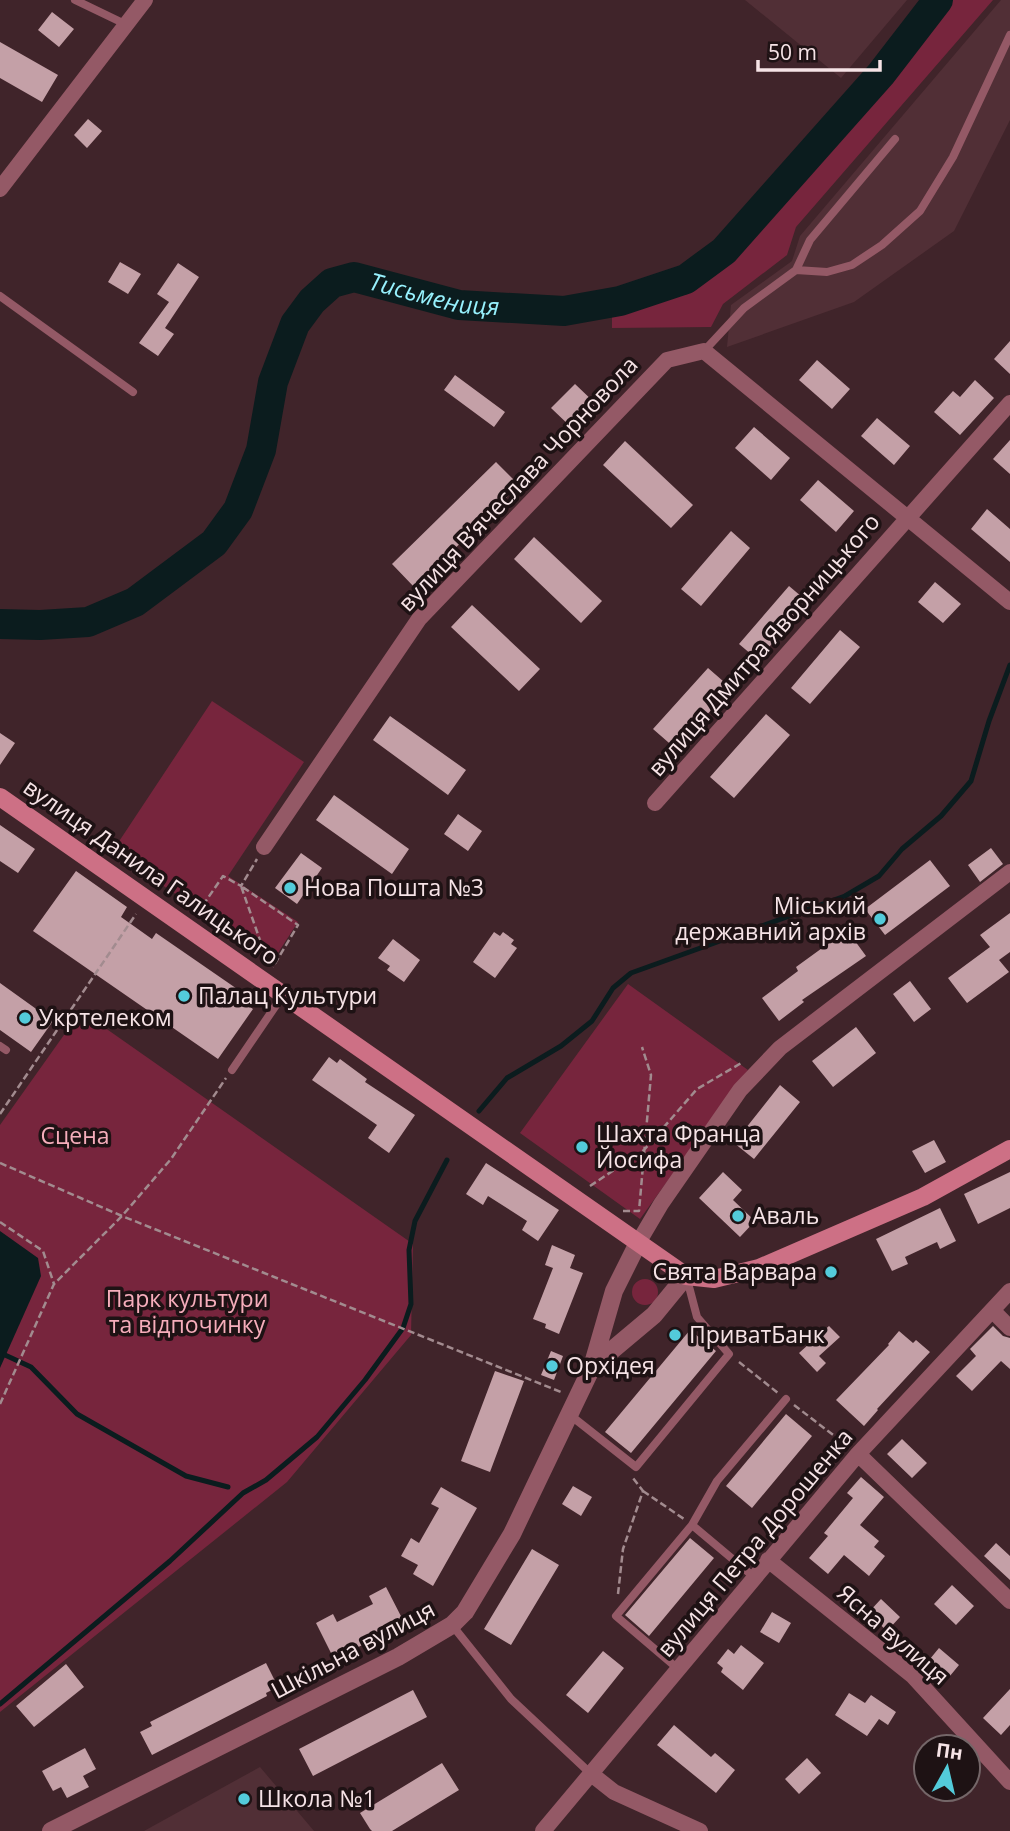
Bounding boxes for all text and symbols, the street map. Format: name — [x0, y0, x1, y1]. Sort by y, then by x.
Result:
scale bar — [758, 28, 880, 72]
text: 50 m — [768, 38, 817, 66]
water label: Тисьмениця — [366, 264, 500, 322]
street label: вулиця Вʼячеслава Чорновола — [390, 349, 644, 618]
street label: вулиця Дмитра Яворницького — [640, 506, 886, 783]
street label: вулиця Данила Галицького — [17, 771, 286, 972]
place label: Нова Пошта №3 — [304, 871, 484, 903]
marker: Нова Пошта №3 — [282, 880, 298, 896]
place label: Міський державний архів — [675, 889, 866, 947]
marker: Міський державний архів — [872, 911, 888, 927]
place label: Палац Культури — [198, 979, 377, 1011]
marker: Палац Культури — [176, 988, 192, 1004]
place label: Укртелеком — [39, 1001, 172, 1033]
marker: Укртелеком — [17, 1010, 33, 1026]
place label: Шахта Франца Йосифа — [596, 1117, 761, 1175]
park label: Сцена — [40, 1119, 110, 1151]
marker: Шахта Франца Йосифа — [574, 1139, 590, 1155]
place label: Аваль — [752, 1199, 819, 1231]
marker: Аваль — [730, 1208, 746, 1224]
place label: Свята Варвара — [652, 1255, 817, 1287]
marker: Свята Варвара — [823, 1264, 839, 1280]
park label: Парк культури та відпочинку — [106, 1282, 268, 1340]
place label: ПриватБанк — [689, 1318, 825, 1350]
marker: ПриватБанк — [667, 1327, 683, 1343]
place label: Орхідея — [566, 1349, 655, 1381]
marker: Орхідея — [544, 1358, 560, 1374]
street label: вулиця Петра Дорошенка — [649, 1421, 859, 1663]
street label: Ясна вулиця — [831, 1577, 956, 1692]
street label: Шкільна вулиця — [265, 1592, 440, 1706]
north arrow — [912, 1733, 982, 1803]
text: Пн — [934, 1736, 964, 1766]
place label: Школа №1 — [258, 1782, 376, 1814]
marker: Школа №1 — [236, 1791, 252, 1807]

